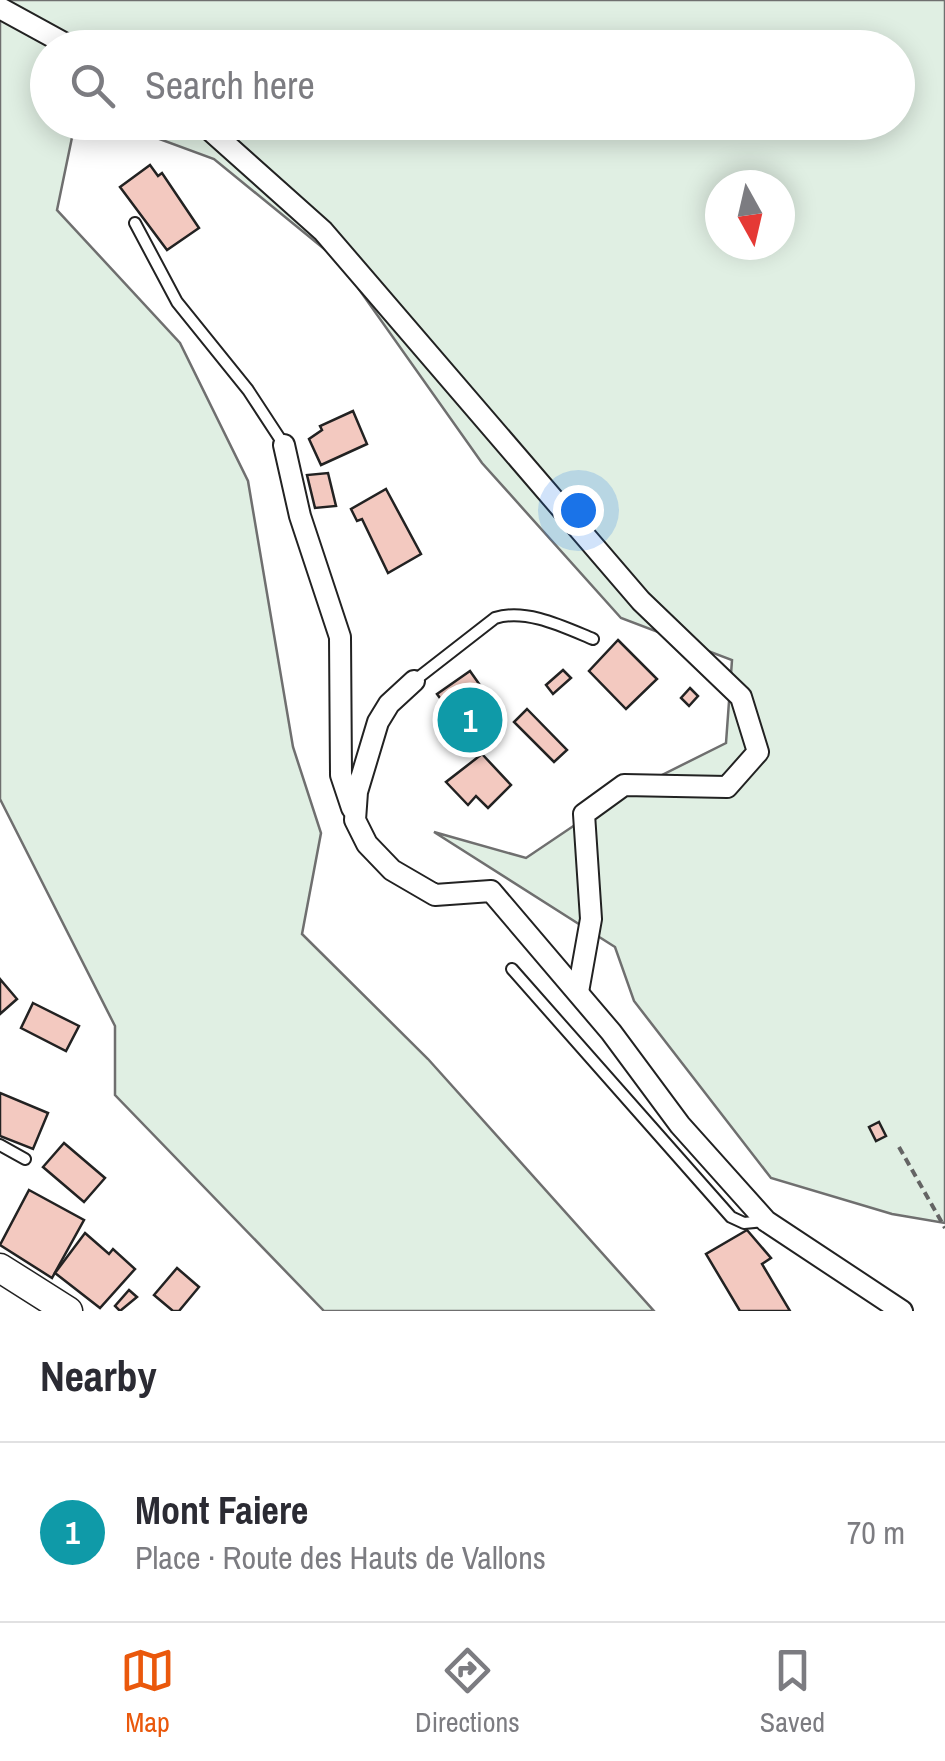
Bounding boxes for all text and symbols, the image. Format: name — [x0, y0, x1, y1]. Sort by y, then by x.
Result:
search box — [30, 30, 915, 140]
icon: search — [65, 58, 120, 113]
text: Search here — [145, 60, 315, 111]
north arrow — [705, 170, 795, 260]
your location — [553, 485, 604, 536]
pin: 1 — [438, 682, 502, 758]
text: Nearby — [40, 1348, 157, 1404]
text: Mont Faiere — [135, 1485, 308, 1536]
text: 1 — [65, 1511, 80, 1554]
text: 70 m — [847, 1511, 905, 1554]
text: Place · Route des Hauts de Vallons — [135, 1536, 546, 1579]
tab: Map — [120, 1643, 175, 1741]
tab: Directions — [415, 1643, 520, 1741]
tab: Saved — [760, 1643, 825, 1741]

